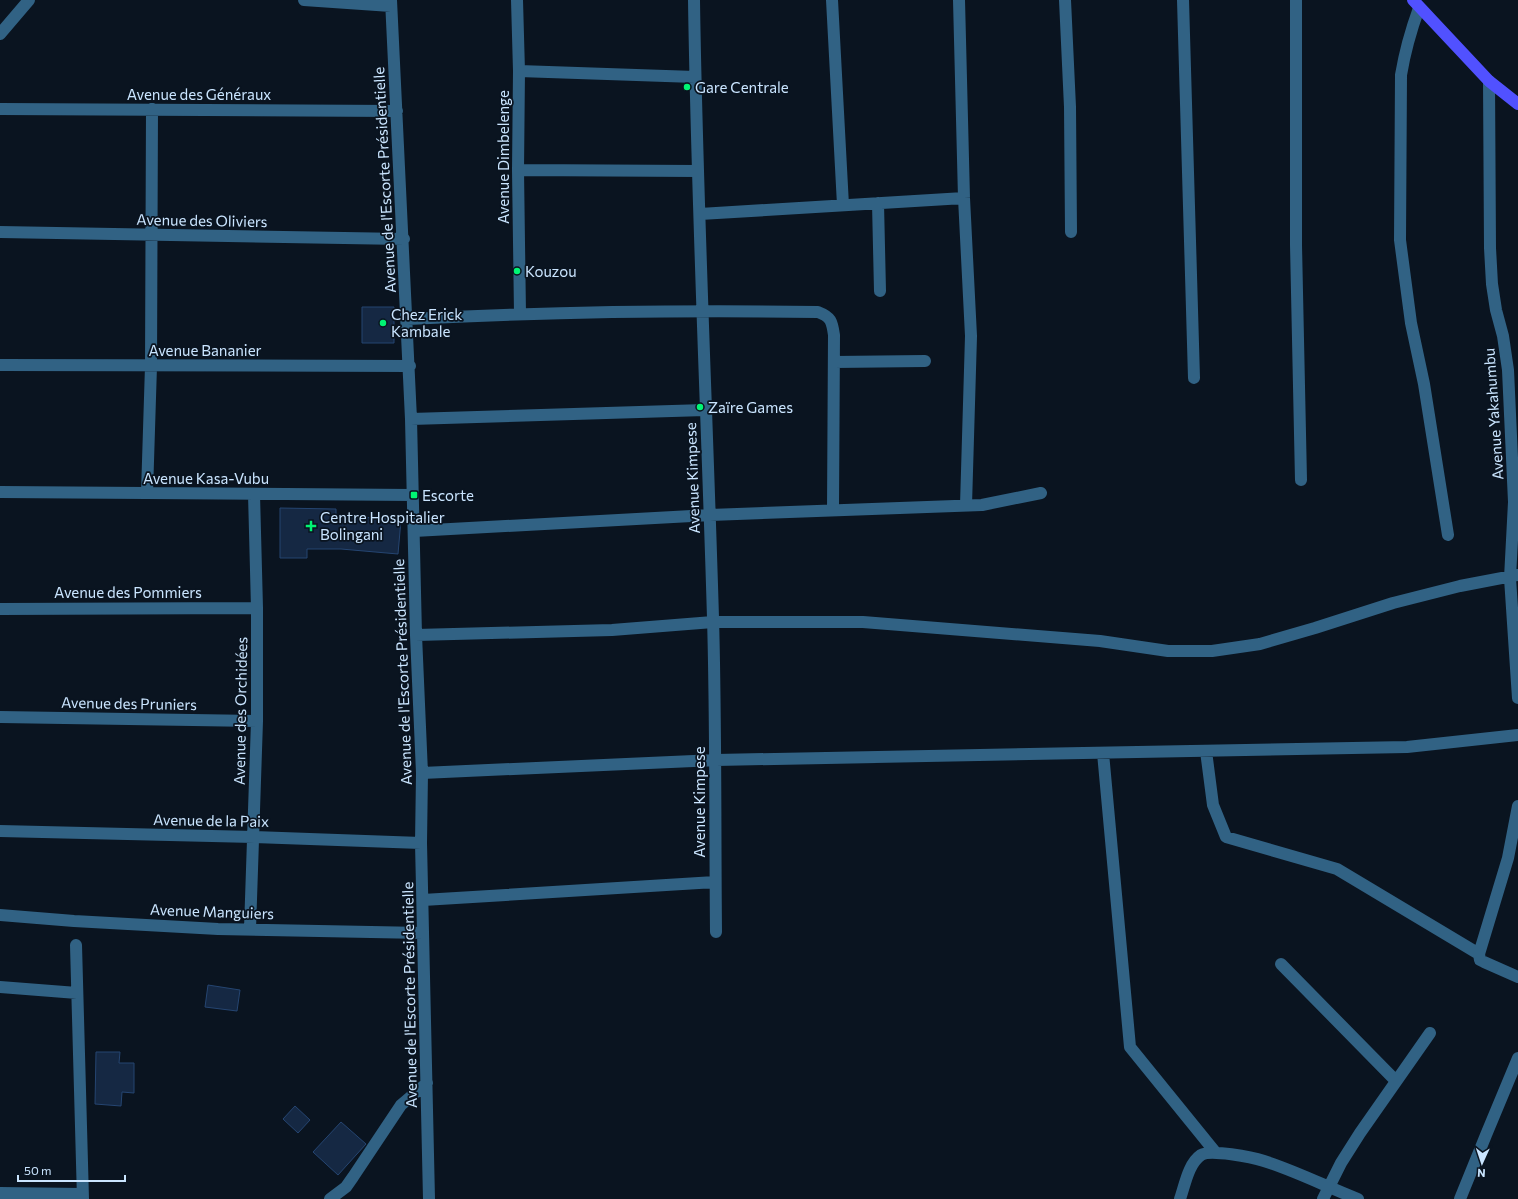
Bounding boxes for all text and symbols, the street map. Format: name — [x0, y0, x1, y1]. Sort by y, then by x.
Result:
street label: Avenue de l'Escorte Présidentielle — [369, 66, 399, 294]
place label: Gare Centrale — [695, 78, 789, 96]
marker: Gare Centrale — [682, 82, 692, 92]
street label: Avenue des Généraux — [127, 85, 271, 103]
street label: Avenue Dimbelenge — [494, 90, 512, 224]
street label: Avenue des Oliviers — [136, 210, 268, 230]
place label: Kouzou — [525, 262, 577, 280]
marker: Kouzou — [512, 266, 522, 276]
place label: Chez Erick Kambale — [391, 305, 462, 340]
marker: Chez Erick Kambale — [378, 318, 388, 328]
street label: Avenue Bananier — [148, 341, 262, 359]
street label: Avenue Yakahumbu — [1479, 347, 1507, 481]
place label: Zaïre Games — [708, 398, 793, 416]
marker: Zaïre Games — [695, 402, 705, 412]
street label: Avenue Kimpese — [681, 422, 703, 534]
street label: Avenue Kasa-Vubu — [143, 469, 269, 487]
place label: Escorte — [422, 486, 474, 504]
marker: Escorte — [409, 490, 419, 500]
place label: Centre Hospitalier Bolingani — [320, 508, 445, 543]
marker: Centre Hospitalier Bolingani — [305, 520, 317, 532]
street label: Avenue de l'Escorte Présidentielle — [389, 558, 415, 785]
street label: Avenue des Pommiers — [54, 583, 202, 601]
street label: Avenue des Orchidées — [230, 637, 250, 785]
street label: Avenue des Pruniers — [61, 693, 197, 713]
street label: Avenue Kimpese — [690, 746, 708, 858]
street label: Avenue de la Paix — [153, 810, 269, 830]
street label: Avenue de l'Escorte Présidentielle — [398, 882, 420, 1108]
street label: Avenue Manguiers — [150, 900, 275, 922]
north arrow — [1462, 1143, 1502, 1183]
scale bar — [18, 1157, 125, 1183]
text: 50 m — [24, 1163, 52, 1177]
text: N — [1477, 1167, 1486, 1180]

